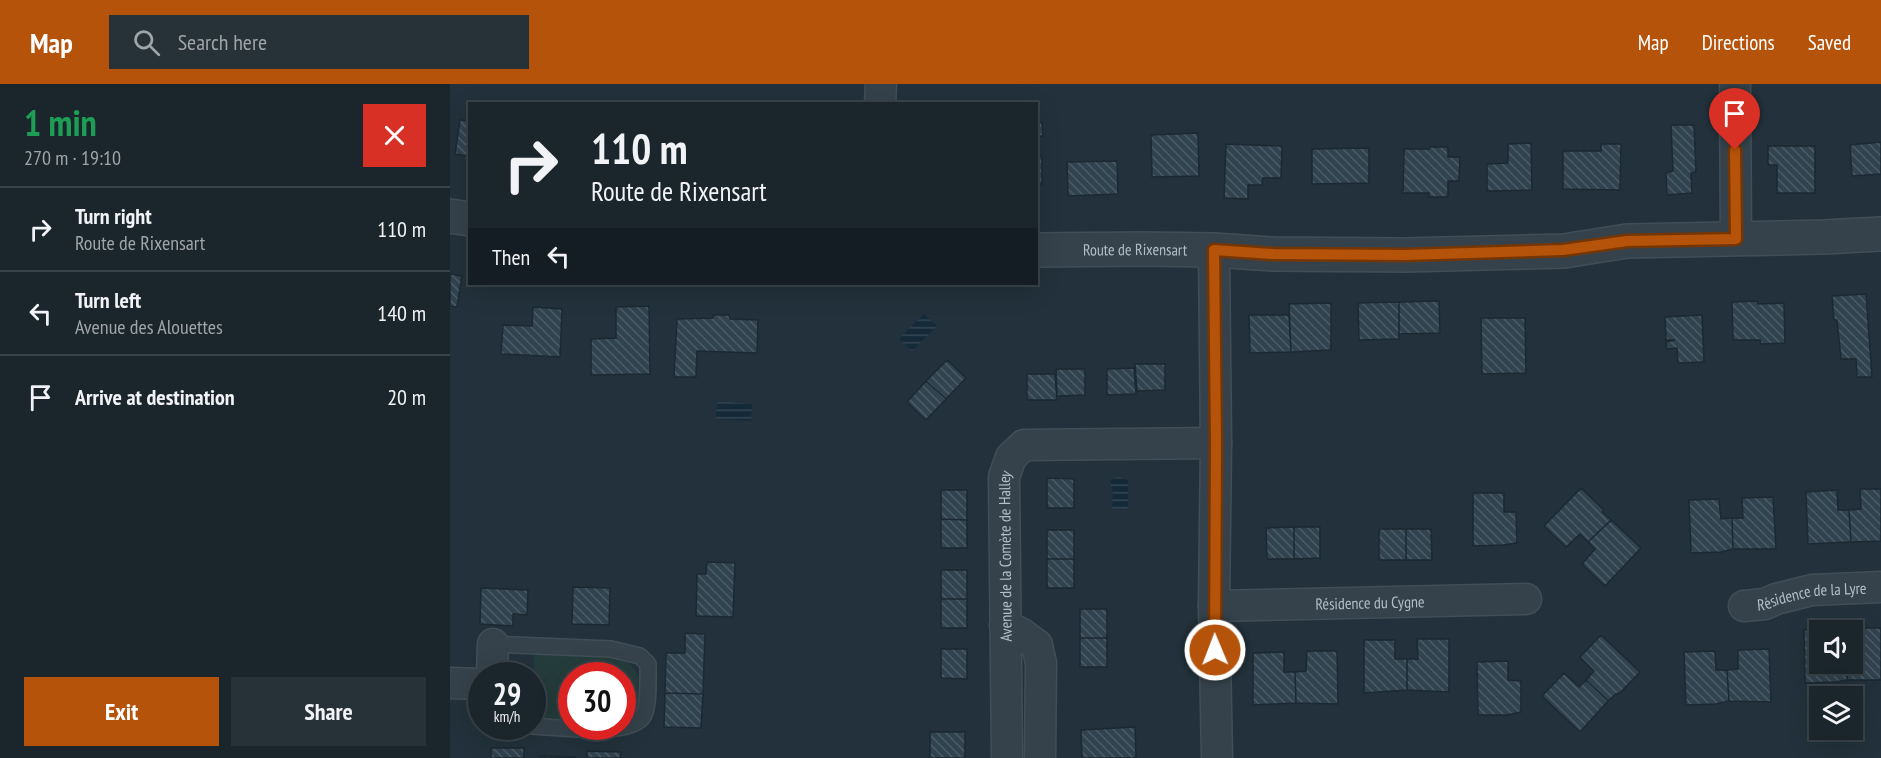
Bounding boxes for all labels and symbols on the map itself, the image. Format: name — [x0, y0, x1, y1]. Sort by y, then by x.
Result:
pin — [1709, 88, 1760, 150]
street label: Route de Rixensart — [1083, 239, 1188, 260]
street label: Avenue de la Comète de Halley — [994, 467, 1016, 642]
street label: Résidence de la Lyre — [1756, 578, 1867, 615]
street label: Résidence du Cygne — [1315, 591, 1425, 614]
position arrow — [1183, 618, 1247, 682]
speed limit sign: 30 — [558, 662, 636, 740]

